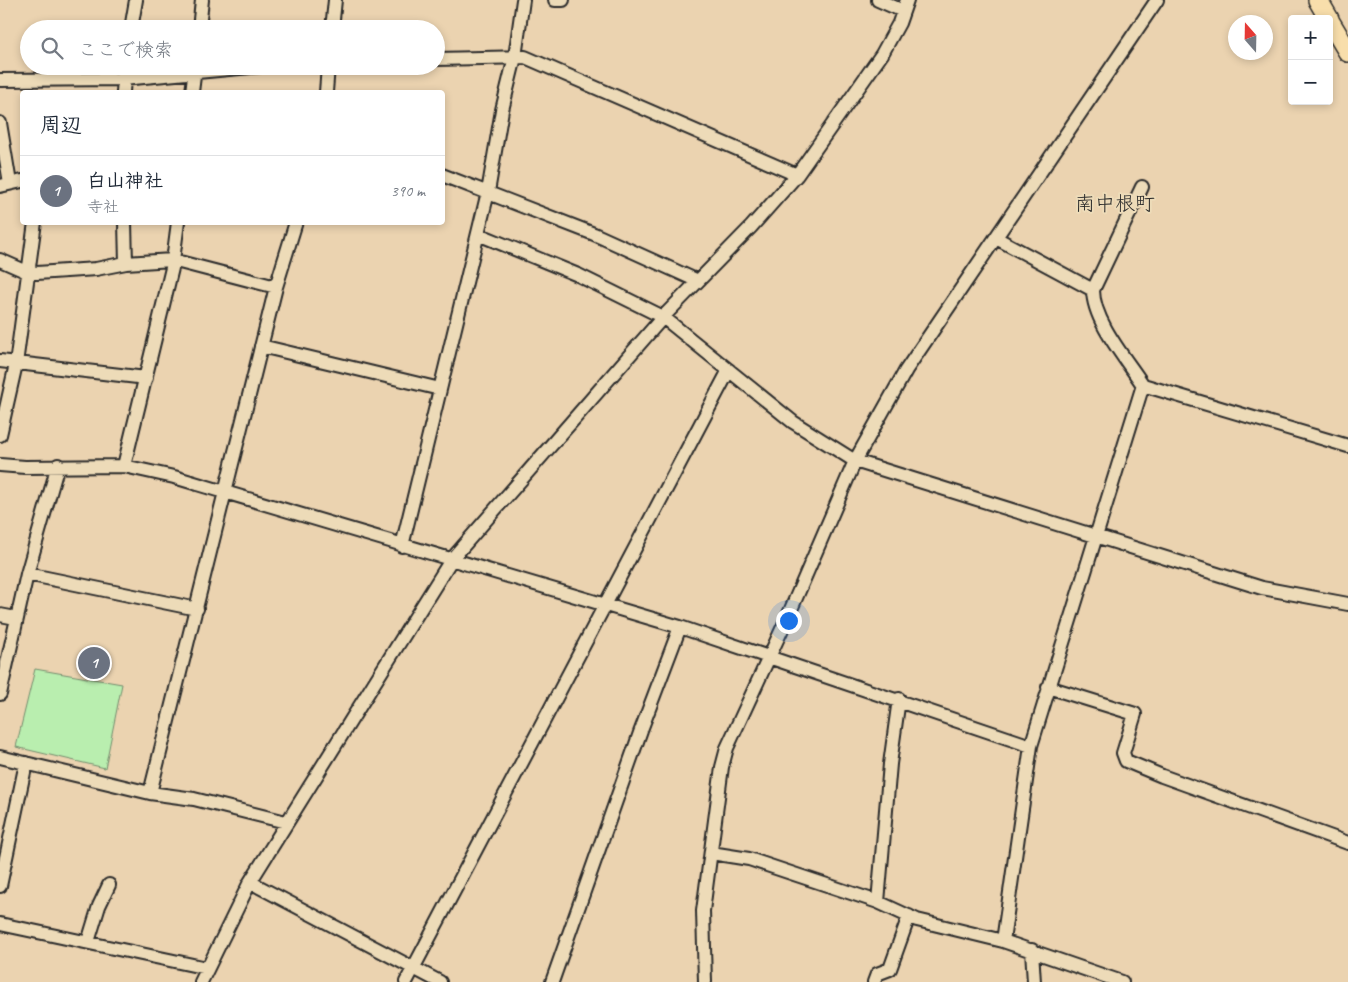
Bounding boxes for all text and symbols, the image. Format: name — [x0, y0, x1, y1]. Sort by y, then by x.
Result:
north arrow — [1228, 15, 1273, 60]
map controls — [1288, 15, 1333, 105]
button: + — [1288, 15, 1333, 60]
search box — [20, 20, 445, 75]
icon: search — [38, 34, 66, 62]
text: ここで検索 — [78, 38, 173, 62]
button: − — [1288, 60, 1333, 105]
text: 周辺 — [40, 112, 82, 138]
text: 白山神社 — [87, 169, 163, 193]
text: 1 — [52, 181, 60, 201]
text: 390 m — [391, 181, 425, 201]
district label: 南中根町 — [1075, 191, 1155, 216]
text: 寺社 — [87, 197, 119, 217]
your location — [776, 608, 802, 634]
pin: 1 — [78, 644, 110, 682]

